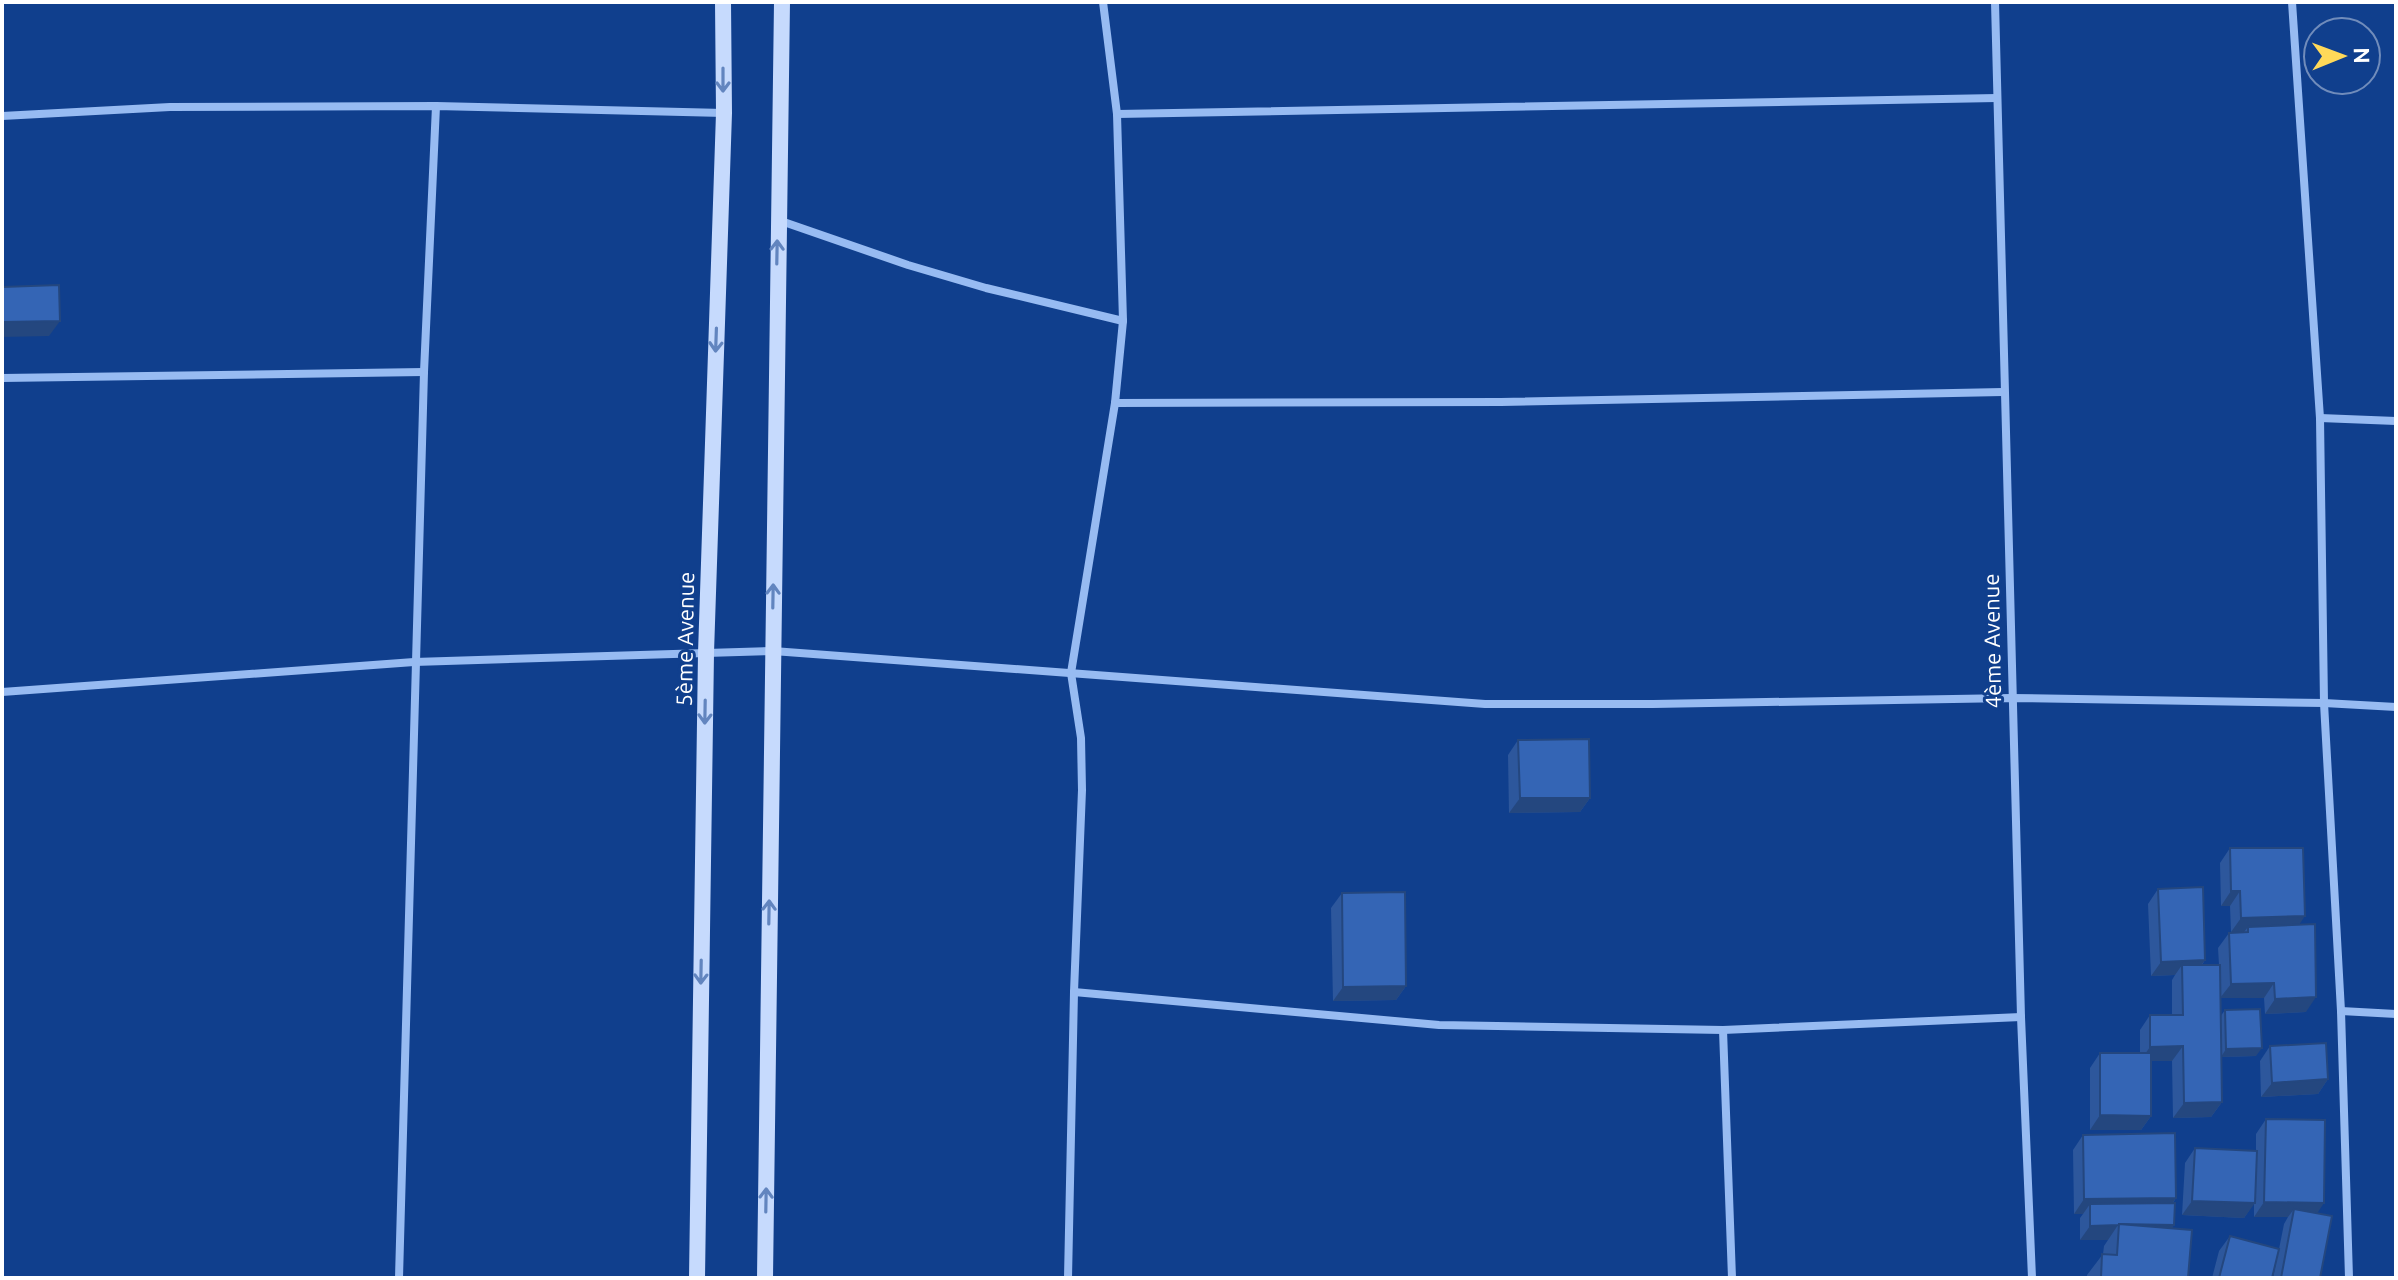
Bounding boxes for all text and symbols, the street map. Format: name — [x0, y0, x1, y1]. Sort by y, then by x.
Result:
north arrow — [2302, 16, 2382, 96]
text: N — [2350, 47, 2375, 64]
one-way arrow — [715, 66, 731, 93]
one-way arrow — [770, 239, 785, 266]
one-way arrow — [709, 326, 724, 353]
street label: 5ème Avenue — [671, 571, 698, 707]
street label: 4ème Avenue — [1978, 573, 2005, 709]
one-way arrow — [766, 583, 781, 610]
one-way arrow — [697, 698, 713, 725]
one-way arrow — [761, 899, 777, 926]
one-way arrow — [694, 958, 709, 985]
one-way arrow — [758, 1187, 774, 1214]

